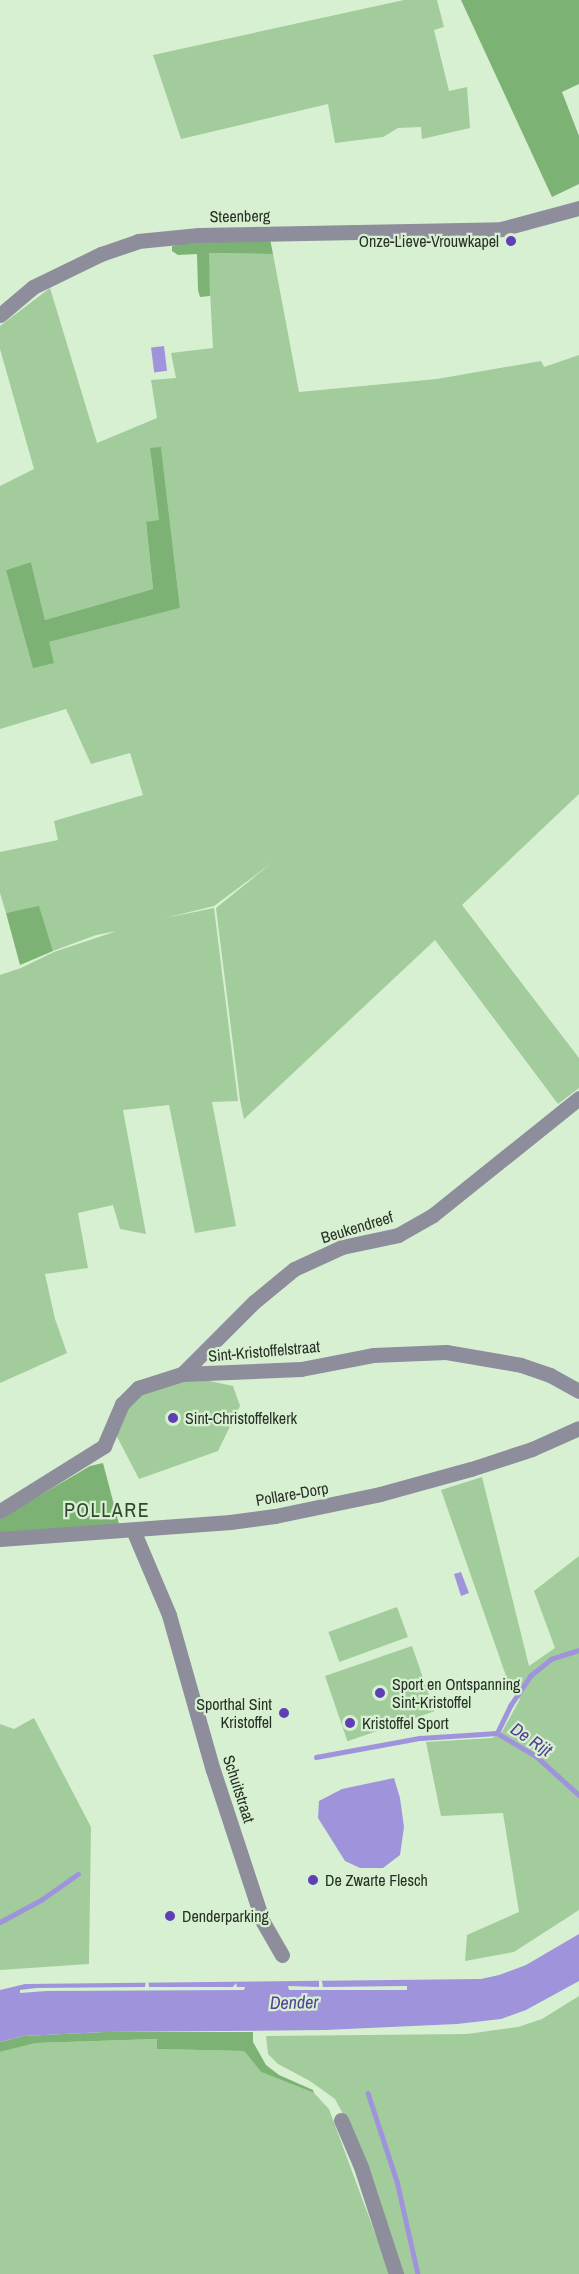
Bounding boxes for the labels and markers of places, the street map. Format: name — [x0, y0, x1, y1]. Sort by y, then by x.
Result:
place label: Onze-Lieve-Vrouwkapel — [359, 231, 499, 251]
marker: Onze-Lieve-Vrouwkapel — [504, 234, 518, 248]
place label: Sint-Christoffelkerk — [185, 1408, 297, 1428]
marker: Sint-Christoffelkerk — [166, 1411, 180, 1425]
place label: Sport en Ontspanning Sint-Kristoffel — [392, 1674, 520, 1712]
marker: Sport en Ontspanning Sint-Kristoffel — [373, 1686, 387, 1700]
place label: Sporthal Sint Kristoffel — [196, 1694, 272, 1732]
marker: Sporthal Sint Kristoffel — [277, 1706, 291, 1720]
place label: Kristoffel Sport — [362, 1713, 449, 1733]
marker: Kristoffel Sport — [343, 1716, 357, 1730]
place label: De Zwarte Flesch — [325, 1870, 428, 1890]
marker: De Zwarte Flesch — [306, 1873, 320, 1887]
place label: Denderparking — [182, 1906, 269, 1926]
marker: Denderparking — [163, 1909, 177, 1923]

